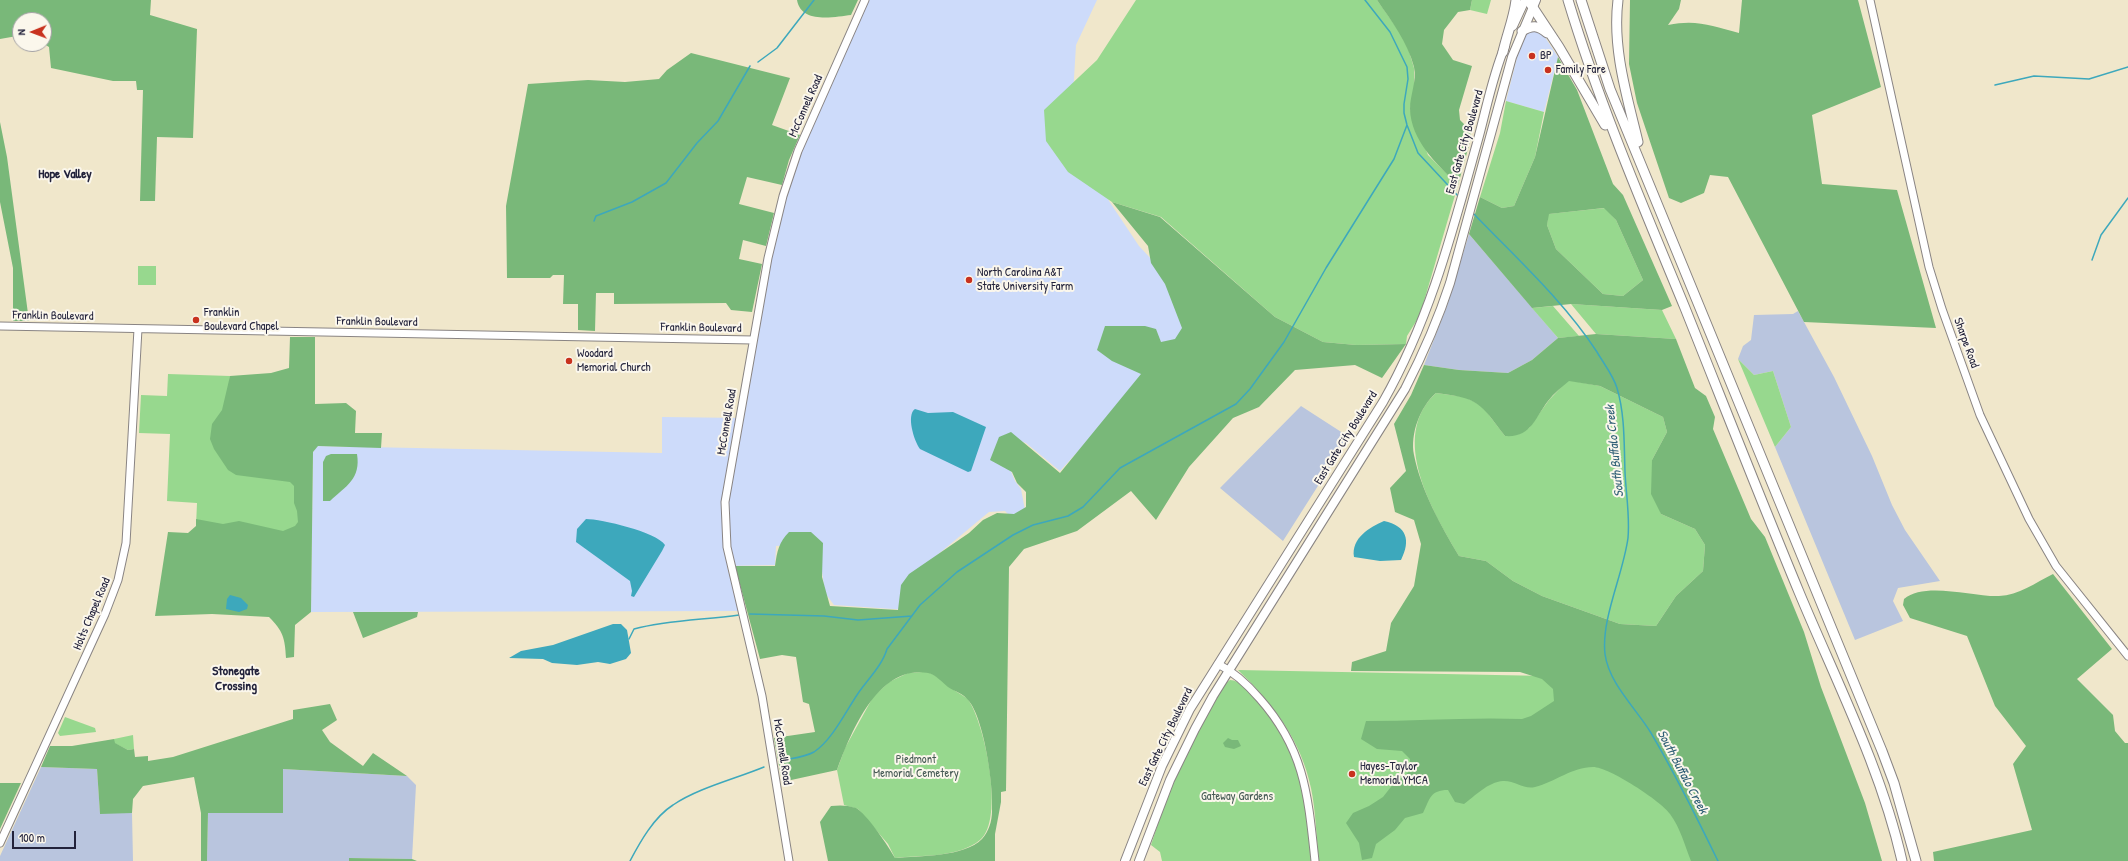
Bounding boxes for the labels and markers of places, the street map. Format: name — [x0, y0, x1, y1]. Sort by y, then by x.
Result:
place label: BP — [1540, 49, 1552, 63]
marker: BP — [1527, 51, 1537, 61]
place label: Family Fare — [1556, 63, 1606, 77]
marker: Family Fare — [1543, 65, 1553, 75]
place label: North Carolina A&T State University Farm — [977, 266, 1073, 294]
marker: North Carolina A&T State University Farm — [964, 275, 974, 285]
place label: Franklin Boulevard Chapel — [204, 306, 279, 334]
marker: Franklin Boulevard Chapel — [191, 315, 201, 325]
place label: Woodard Memorial Church — [577, 347, 651, 375]
marker: Woodard Memorial Church — [564, 356, 574, 366]
place label: Hayes-Taylor Memorial YMCA — [1360, 760, 1428, 788]
marker: Hayes-Taylor Memorial YMCA — [1347, 769, 1357, 779]

